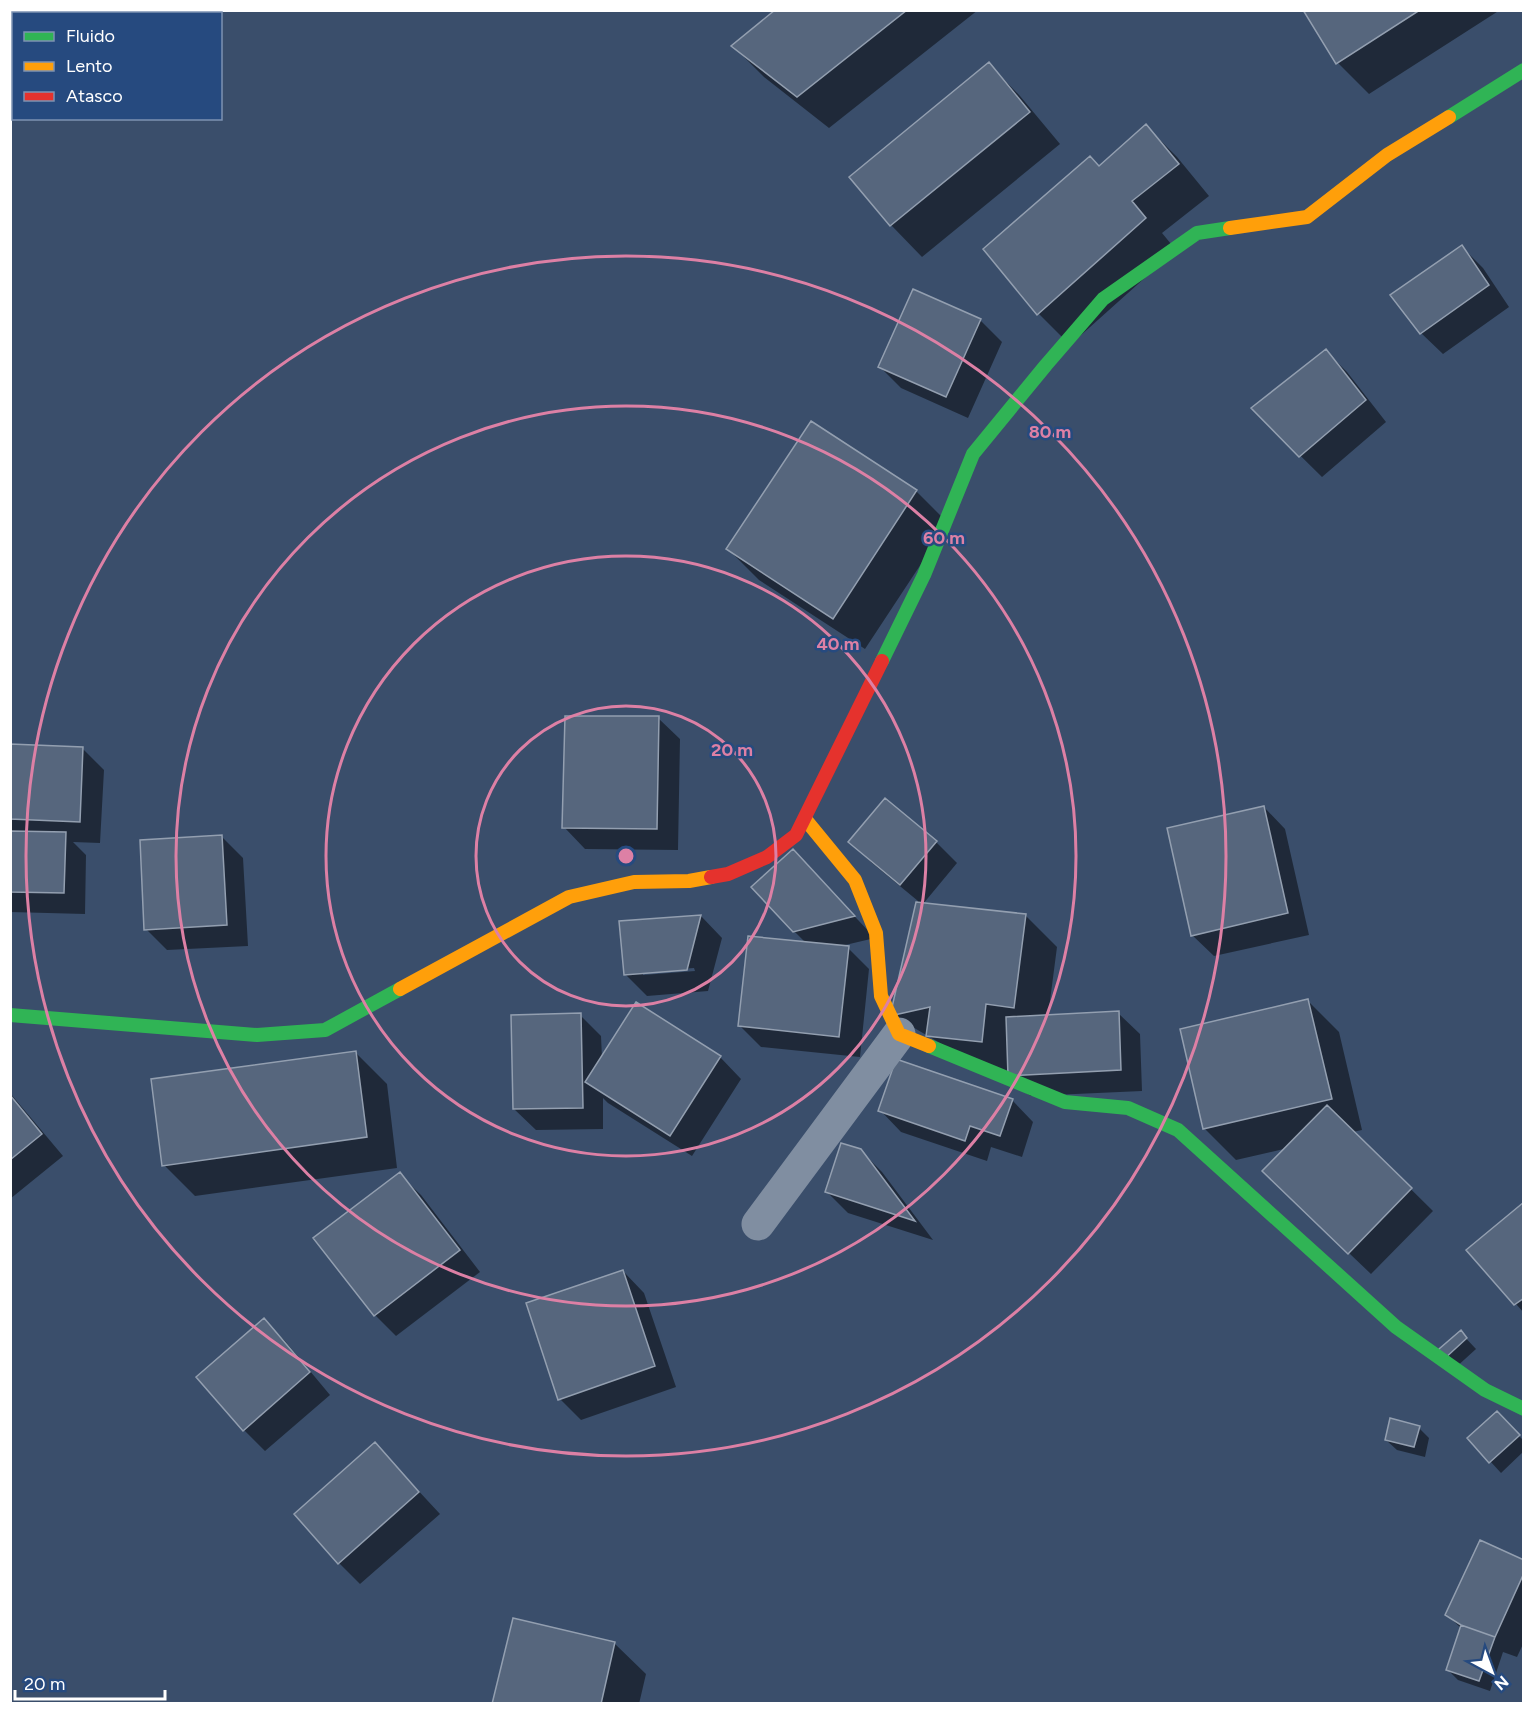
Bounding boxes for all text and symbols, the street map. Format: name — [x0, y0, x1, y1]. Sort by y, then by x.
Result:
legend — [12, 12, 222, 120]
text: Fluido — [66, 25, 115, 47]
text: Lento — [66, 55, 112, 77]
text: Atasco — [66, 85, 123, 107]
text: 80 m — [1029, 421, 1071, 443]
text: 60 m — [923, 527, 965, 549]
text: 40 m — [816, 633, 860, 655]
text: 20 m — [711, 739, 753, 761]
centre of rings — [616, 846, 636, 866]
north arrow — [1462, 1642, 1522, 1702]
scale bar — [15, 1663, 165, 1701]
text: N — [1491, 1672, 1512, 1694]
text: 20 m — [24, 1673, 65, 1695]

